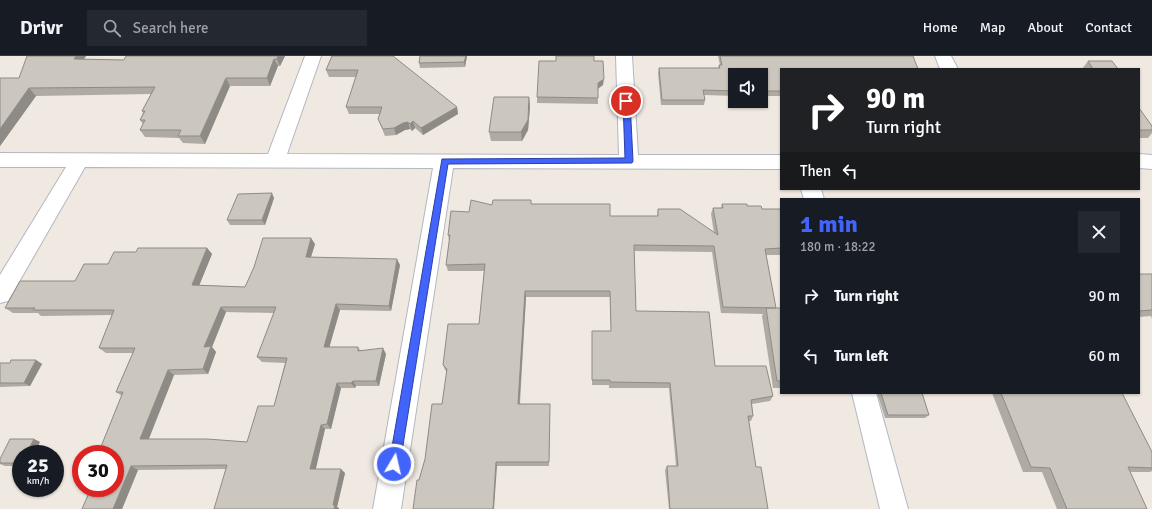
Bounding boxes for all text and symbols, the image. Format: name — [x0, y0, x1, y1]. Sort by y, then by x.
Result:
search box — [87, 10, 367, 46]
text: Drivr — [20, 16, 63, 40]
icon: search — [101, 17, 123, 39]
text: Search here — [133, 19, 208, 37]
text: Home — [923, 19, 958, 36]
text: Map — [980, 19, 1005, 36]
text: About — [1027, 19, 1063, 36]
text: Contact — [1085, 19, 1132, 36]
map controls — [728, 68, 768, 108]
button: sound — [728, 68, 768, 108]
text: 90 m — [866, 82, 925, 116]
pin — [609, 84, 643, 118]
icon: right — [800, 84, 852, 136]
icon: arrive — [615, 90, 637, 112]
text: Turn right — [866, 116, 941, 138]
icon: left — [839, 160, 861, 182]
text: Then — [800, 162, 831, 180]
text: 1 min — [800, 209, 858, 239]
button: close — [1078, 211, 1120, 253]
text: 180 m · 18:22 — [800, 239, 876, 255]
icon: right — [800, 285, 822, 307]
text: Turn right — [834, 287, 899, 305]
text: 90 m — [1089, 287, 1120, 305]
icon: left — [800, 345, 822, 367]
text: Turn left — [834, 347, 888, 365]
text: 60 m — [1089, 347, 1120, 365]
position arrow — [373, 443, 415, 485]
speed limit sign: 30 — [72, 445, 124, 497]
text: 25 — [27, 453, 49, 478]
text: km/h — [27, 475, 49, 487]

